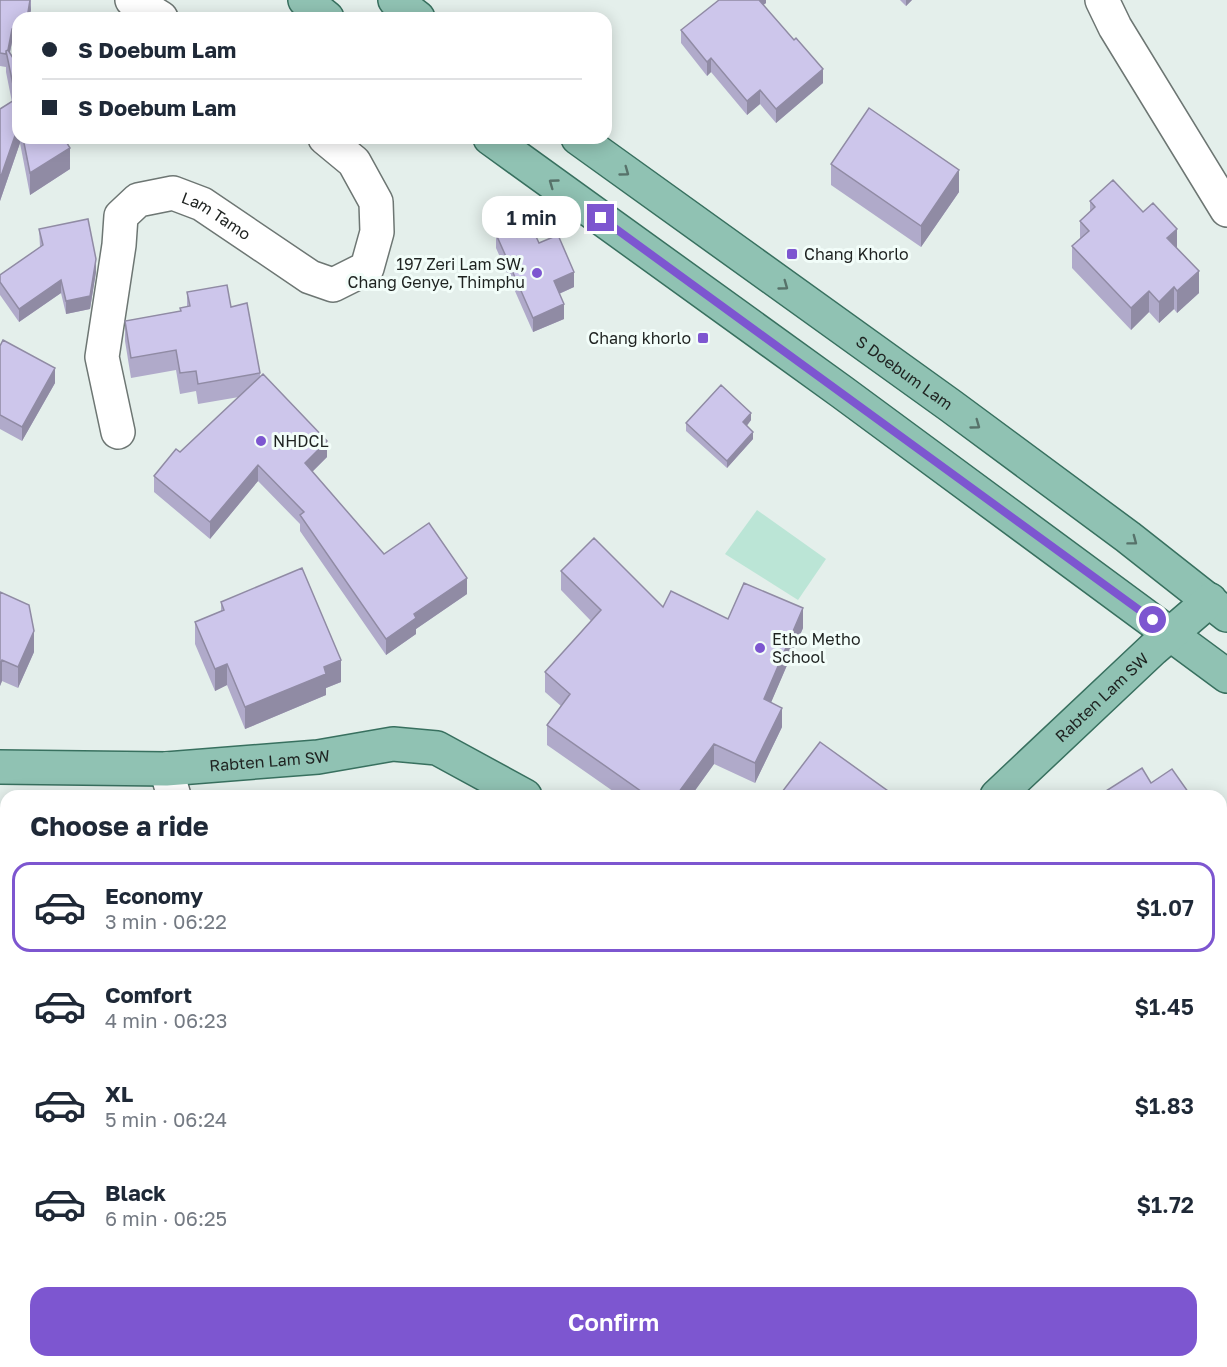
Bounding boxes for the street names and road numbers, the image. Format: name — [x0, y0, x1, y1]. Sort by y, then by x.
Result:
street label: Lam Tamo — [179, 187, 255, 244]
street label: S Doebum Lam — [852, 331, 957, 414]
street label: Rabten Lam SW — [1051, 648, 1153, 746]
street label: Rabten Lam SW — [208, 745, 332, 776]

